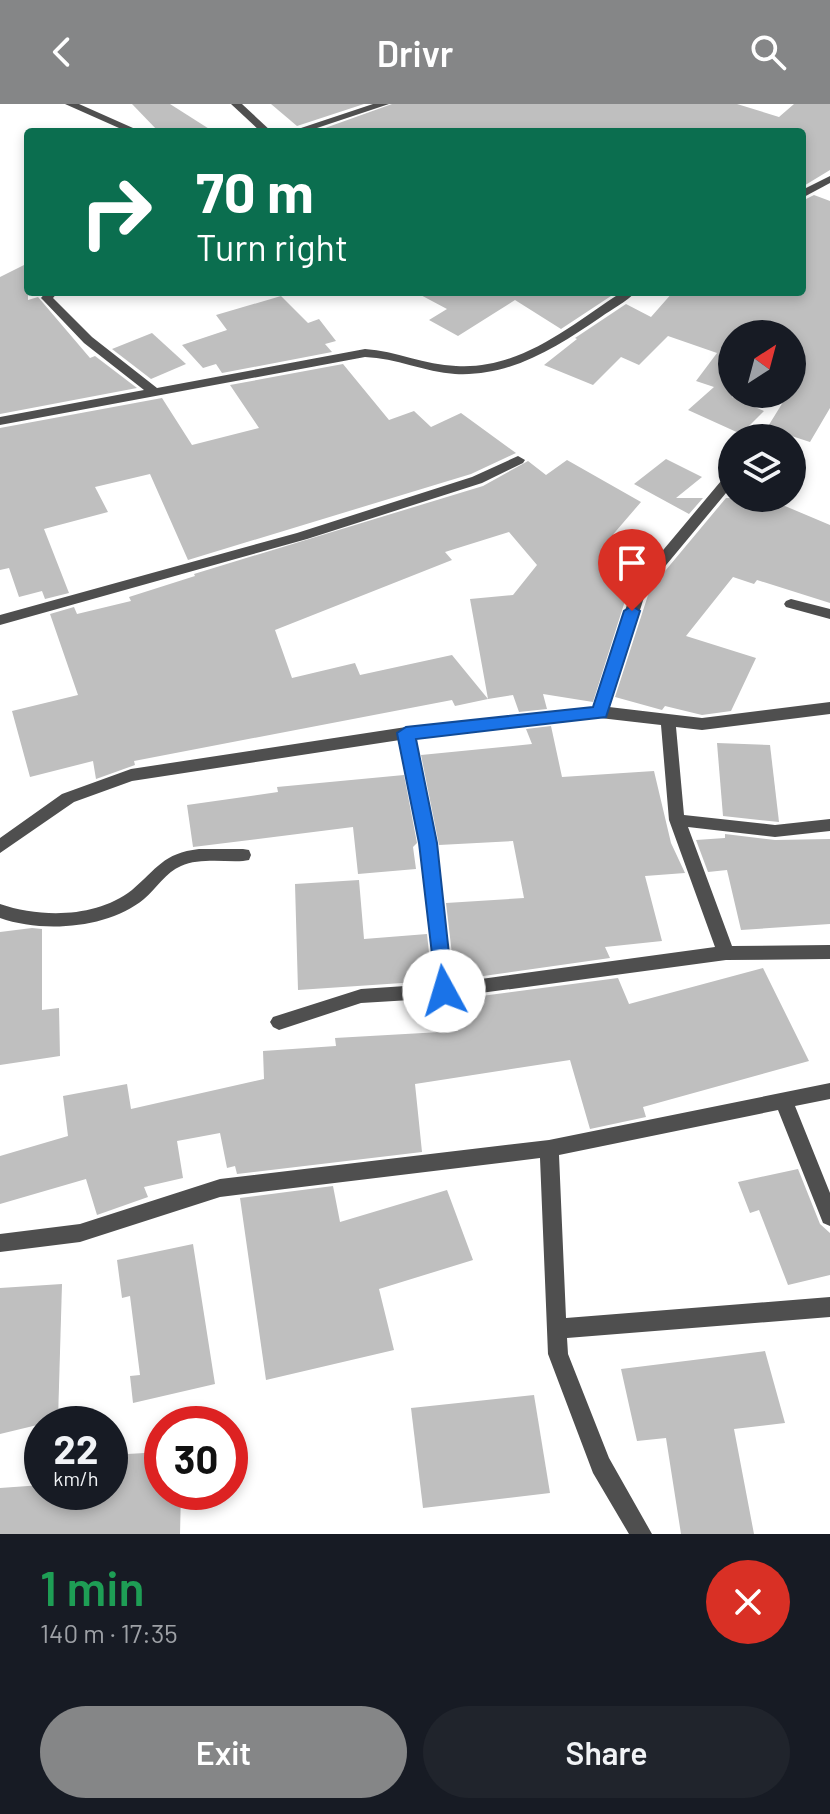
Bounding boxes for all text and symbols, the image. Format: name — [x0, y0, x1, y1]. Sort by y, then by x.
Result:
icon: back — [40, 30, 84, 74]
icon: search — [746, 30, 790, 74]
text: Drivr — [377, 31, 453, 74]
text: 70 m — [196, 157, 314, 224]
icon: right — [64, 160, 168, 264]
text: Turn right — [196, 225, 348, 268]
north arrow — [718, 320, 806, 408]
map controls — [718, 320, 806, 512]
button: layers — [718, 424, 806, 512]
pin — [598, 529, 666, 611]
icon: arrive — [610, 541, 654, 585]
position arrow — [402, 949, 486, 1033]
speed limit sign: 30 — [144, 1406, 248, 1510]
text: 22 — [54, 1424, 98, 1472]
text: km/h — [53, 1466, 99, 1490]
text: 1 min — [40, 1558, 145, 1616]
button: close — [706, 1560, 790, 1644]
text: 140 m · 17:35 — [40, 1617, 178, 1648]
button: Exit — [40, 1706, 407, 1798]
button: Share — [423, 1706, 790, 1798]

